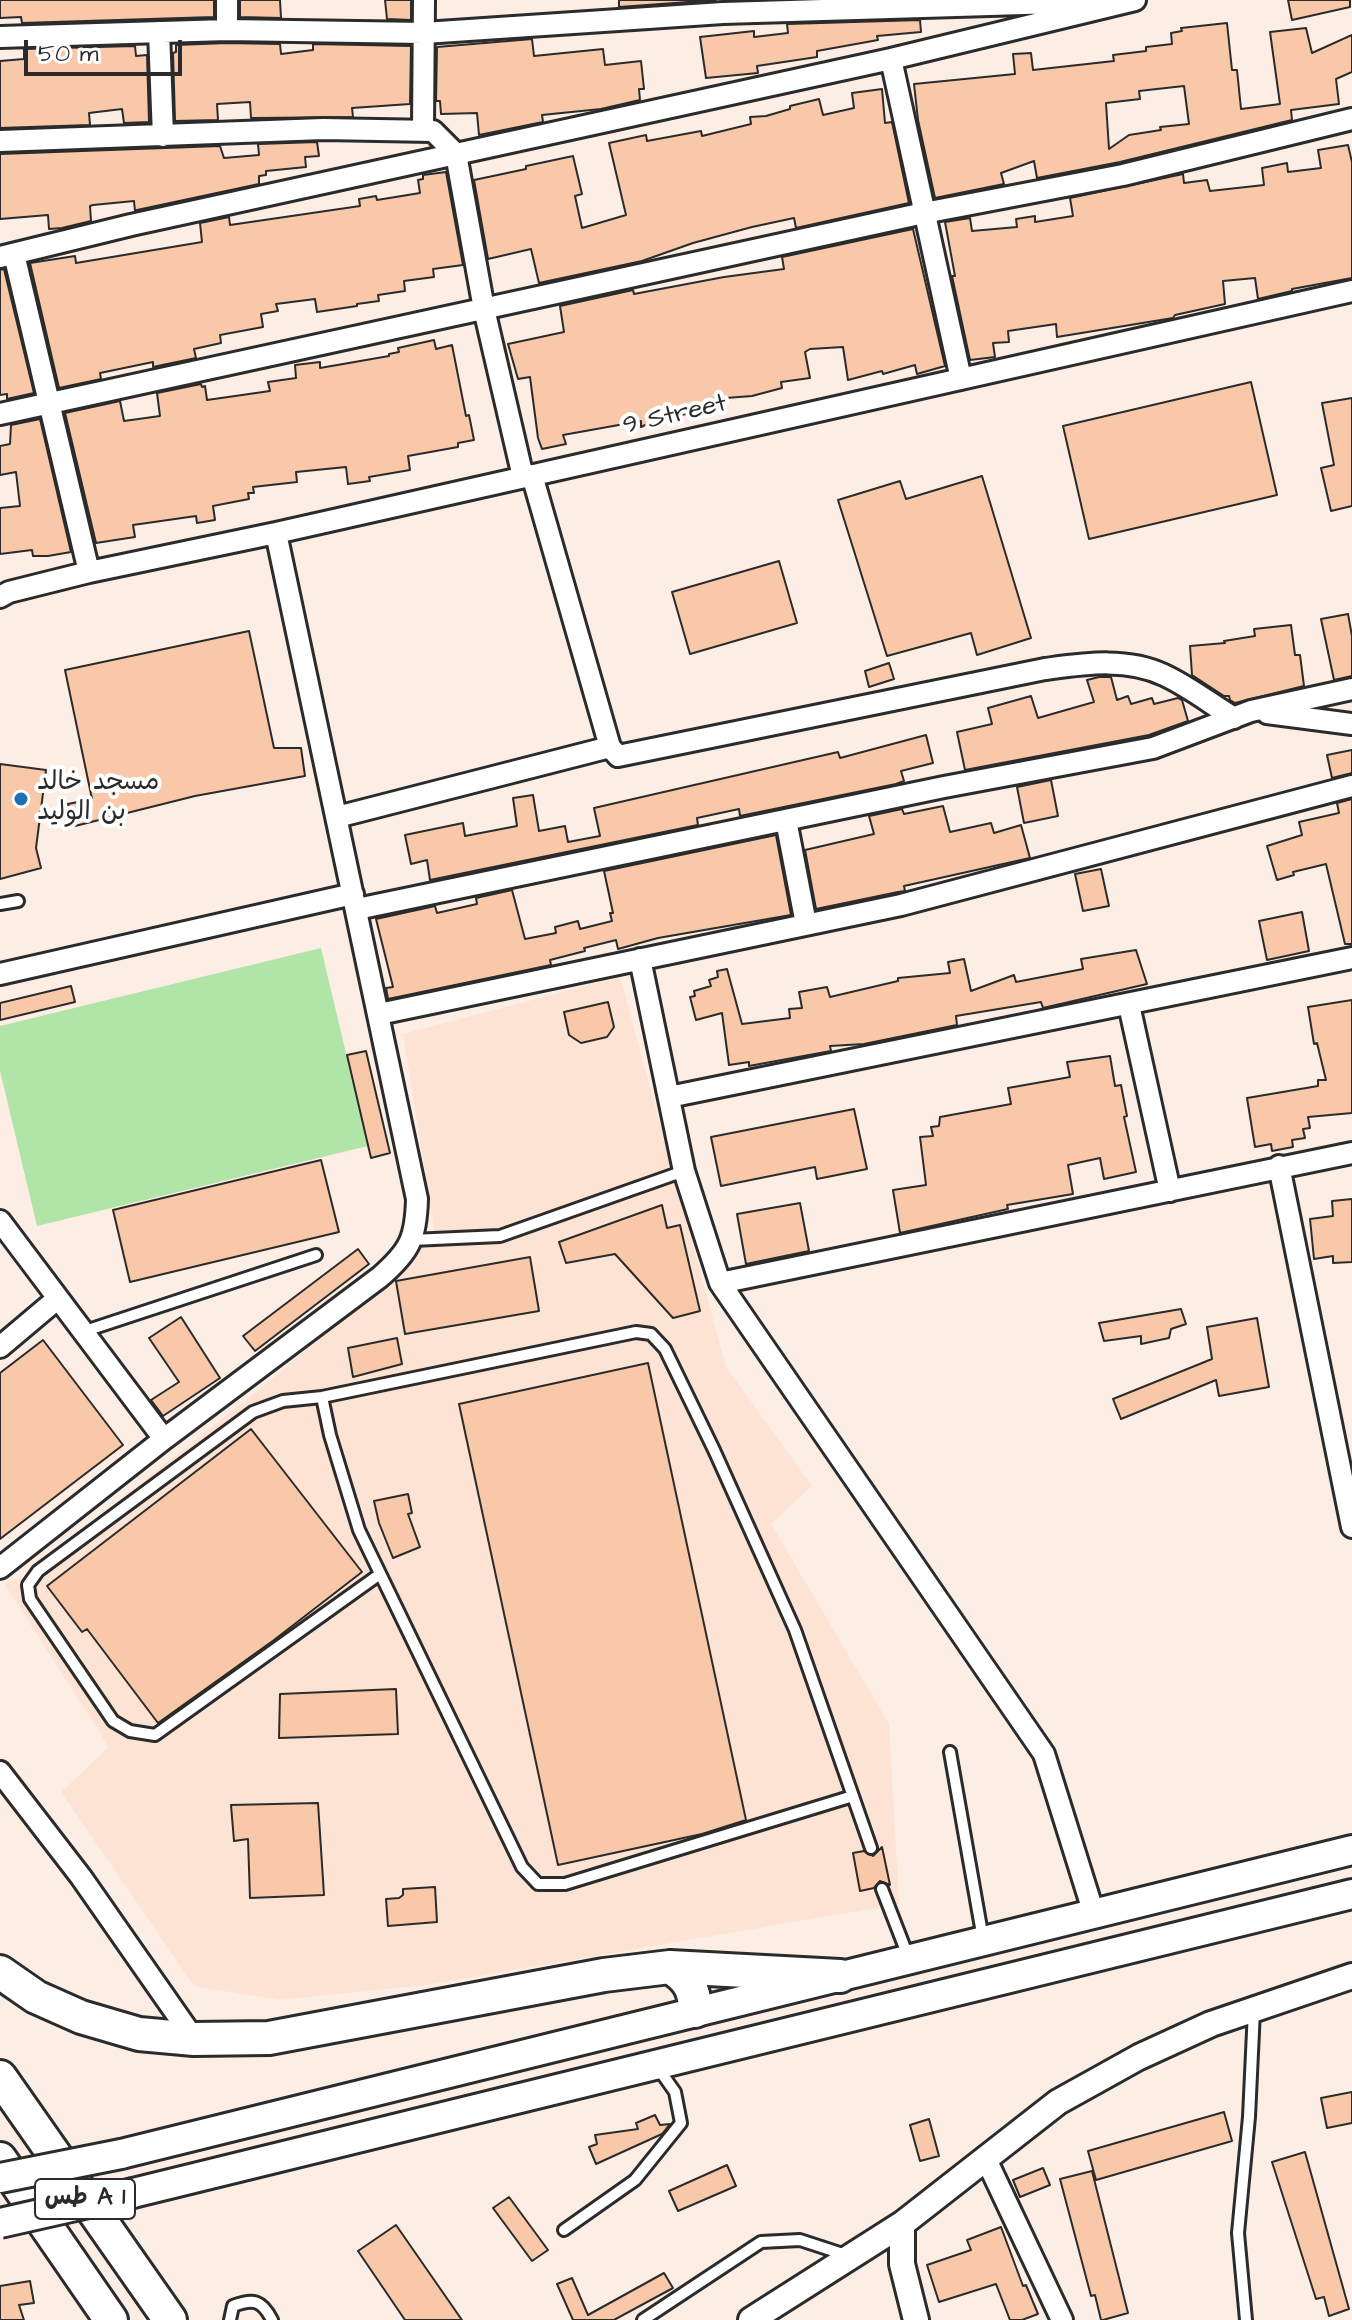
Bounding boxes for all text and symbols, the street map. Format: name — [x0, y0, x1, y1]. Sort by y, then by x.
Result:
scale bar — [28, 24, 186, 74]
text: 50 m — [38, 37, 98, 71]
street label: 9 Street — [620, 389, 730, 443]
place label: مسجد خالد بن الوليد — [37, 768, 159, 830]
marker: مسجد خالد بن الوليد — [12, 790, 30, 808]
road number: طس A 1 — [35, 2179, 135, 2219]

